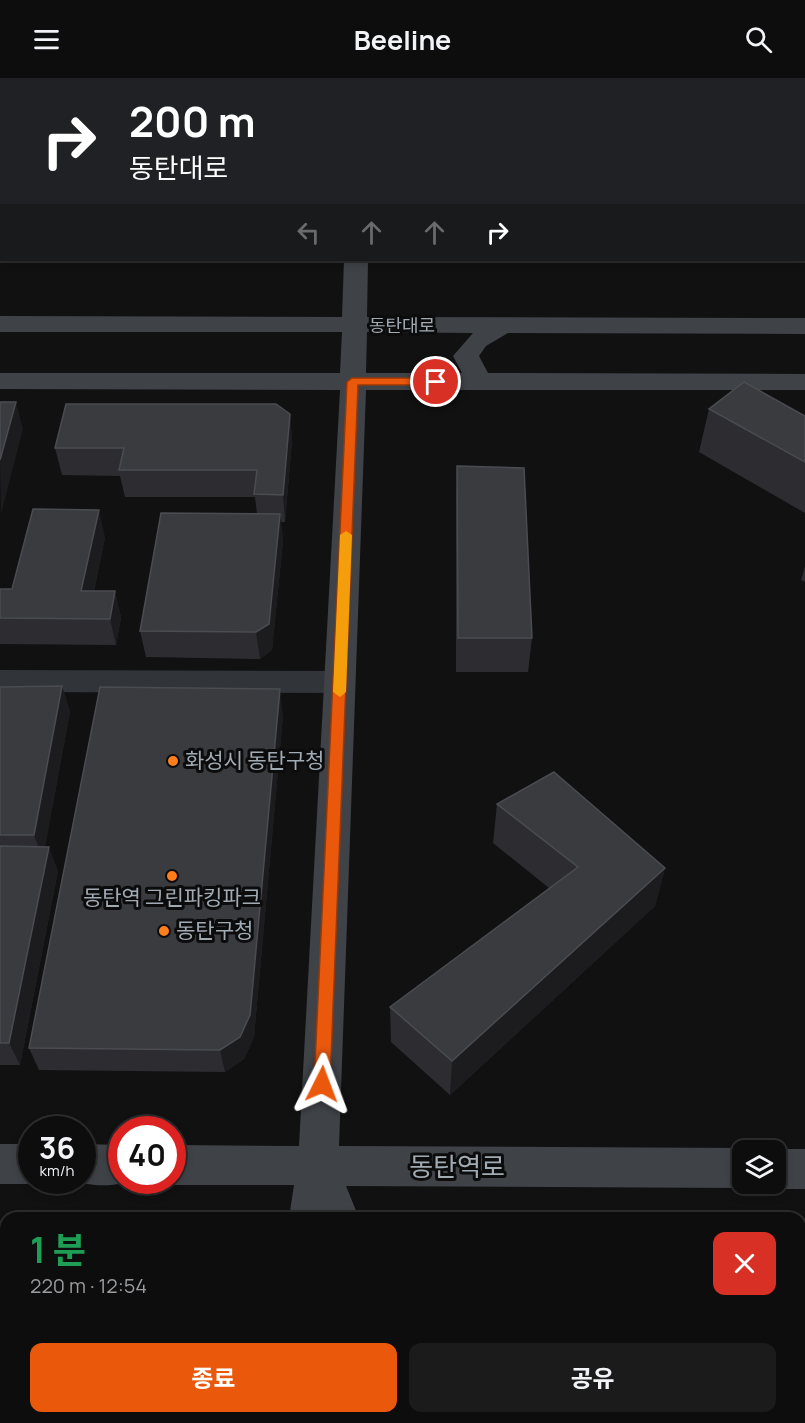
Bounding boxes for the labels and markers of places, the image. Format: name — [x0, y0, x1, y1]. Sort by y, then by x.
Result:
pin — [410, 356, 461, 407]
place label: 화성시 동탄구청 — [185, 746, 324, 774]
marker: 화성시 동탄구청 — [166, 754, 180, 768]
marker: 동탄역 그린파킹파크 — [165, 869, 179, 883]
place label: 동탄역 그린파킹파크 — [83, 883, 261, 911]
place label: 동탄구청 — [176, 916, 253, 944]
marker: 동탄구청 — [157, 924, 171, 938]

